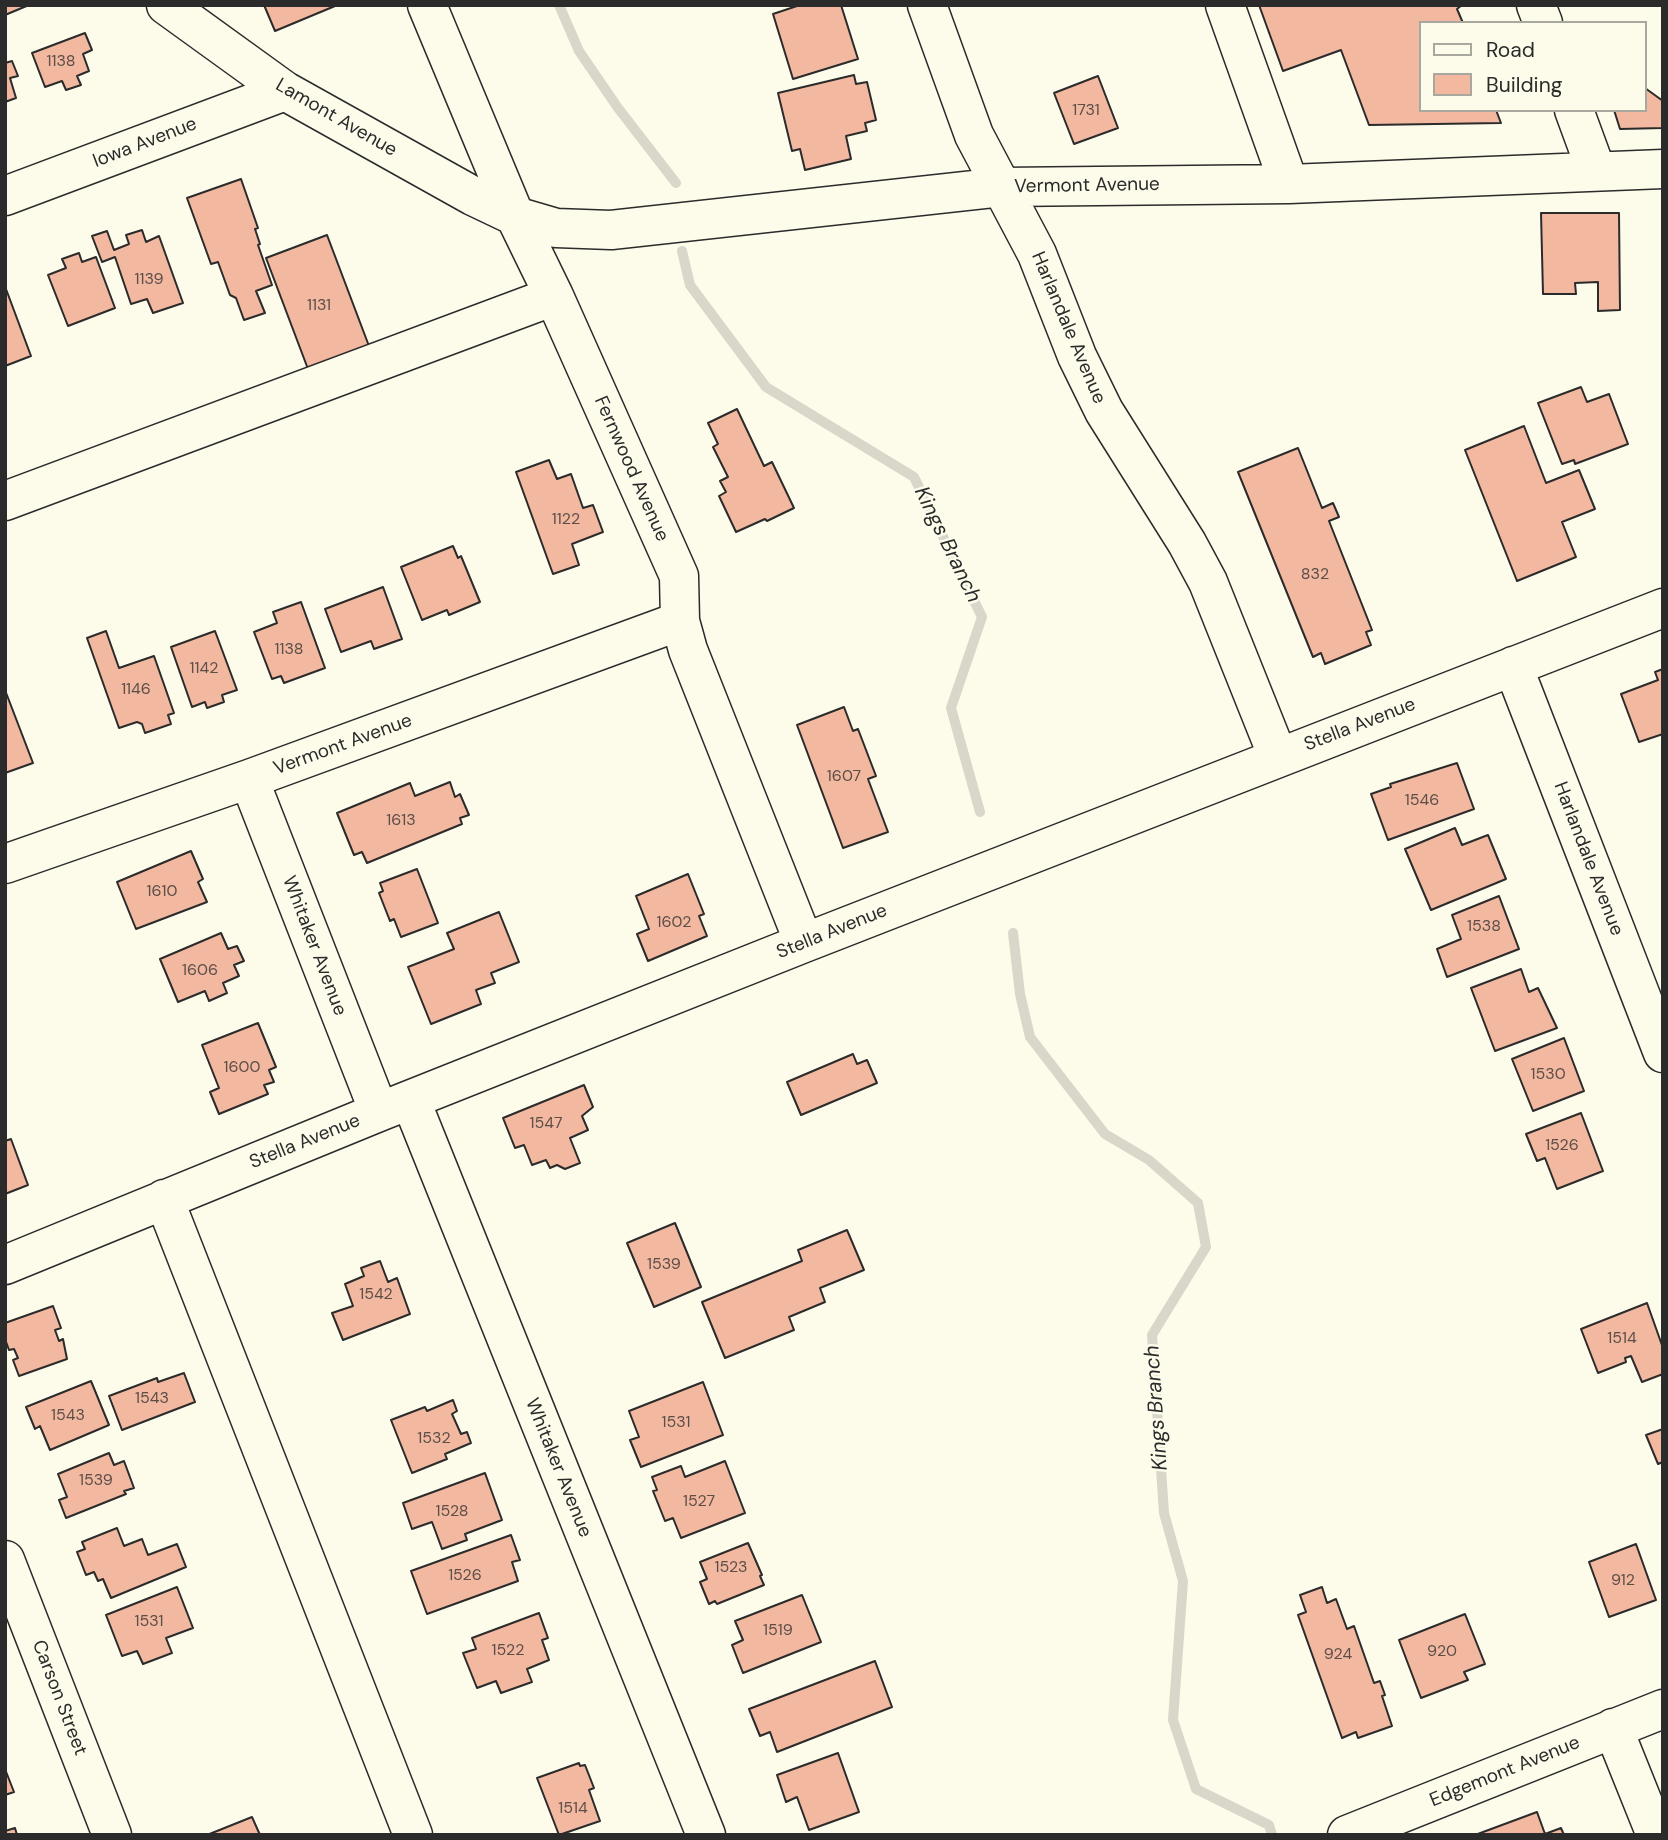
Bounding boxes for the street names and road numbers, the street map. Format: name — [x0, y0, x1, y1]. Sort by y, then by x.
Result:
street label: Lamont Avenue — [271, 74, 401, 162]
street label: Iowa Avenue — [90, 113, 200, 173]
street label: Vermont Avenue — [1014, 173, 1160, 199]
street label: Harlandale Avenue — [1026, 249, 1110, 407]
street label: Fernwood Avenue — [589, 393, 673, 545]
street label: Stella Avenue — [1301, 693, 1419, 757]
street label: Vermont Avenue — [271, 709, 415, 781]
street label: Harlandale Avenue — [1548, 779, 1628, 939]
street label: Whitaker Avenue — [277, 873, 351, 1019]
street label: Stella Avenue — [773, 899, 891, 965]
street label: Stella Avenue — [246, 1109, 364, 1175]
street label: Whitaker Avenue — [520, 1395, 596, 1541]
street label: Carson Street — [27, 1637, 91, 1759]
street label: Edgemont Avenue — [1427, 1731, 1583, 1813]

